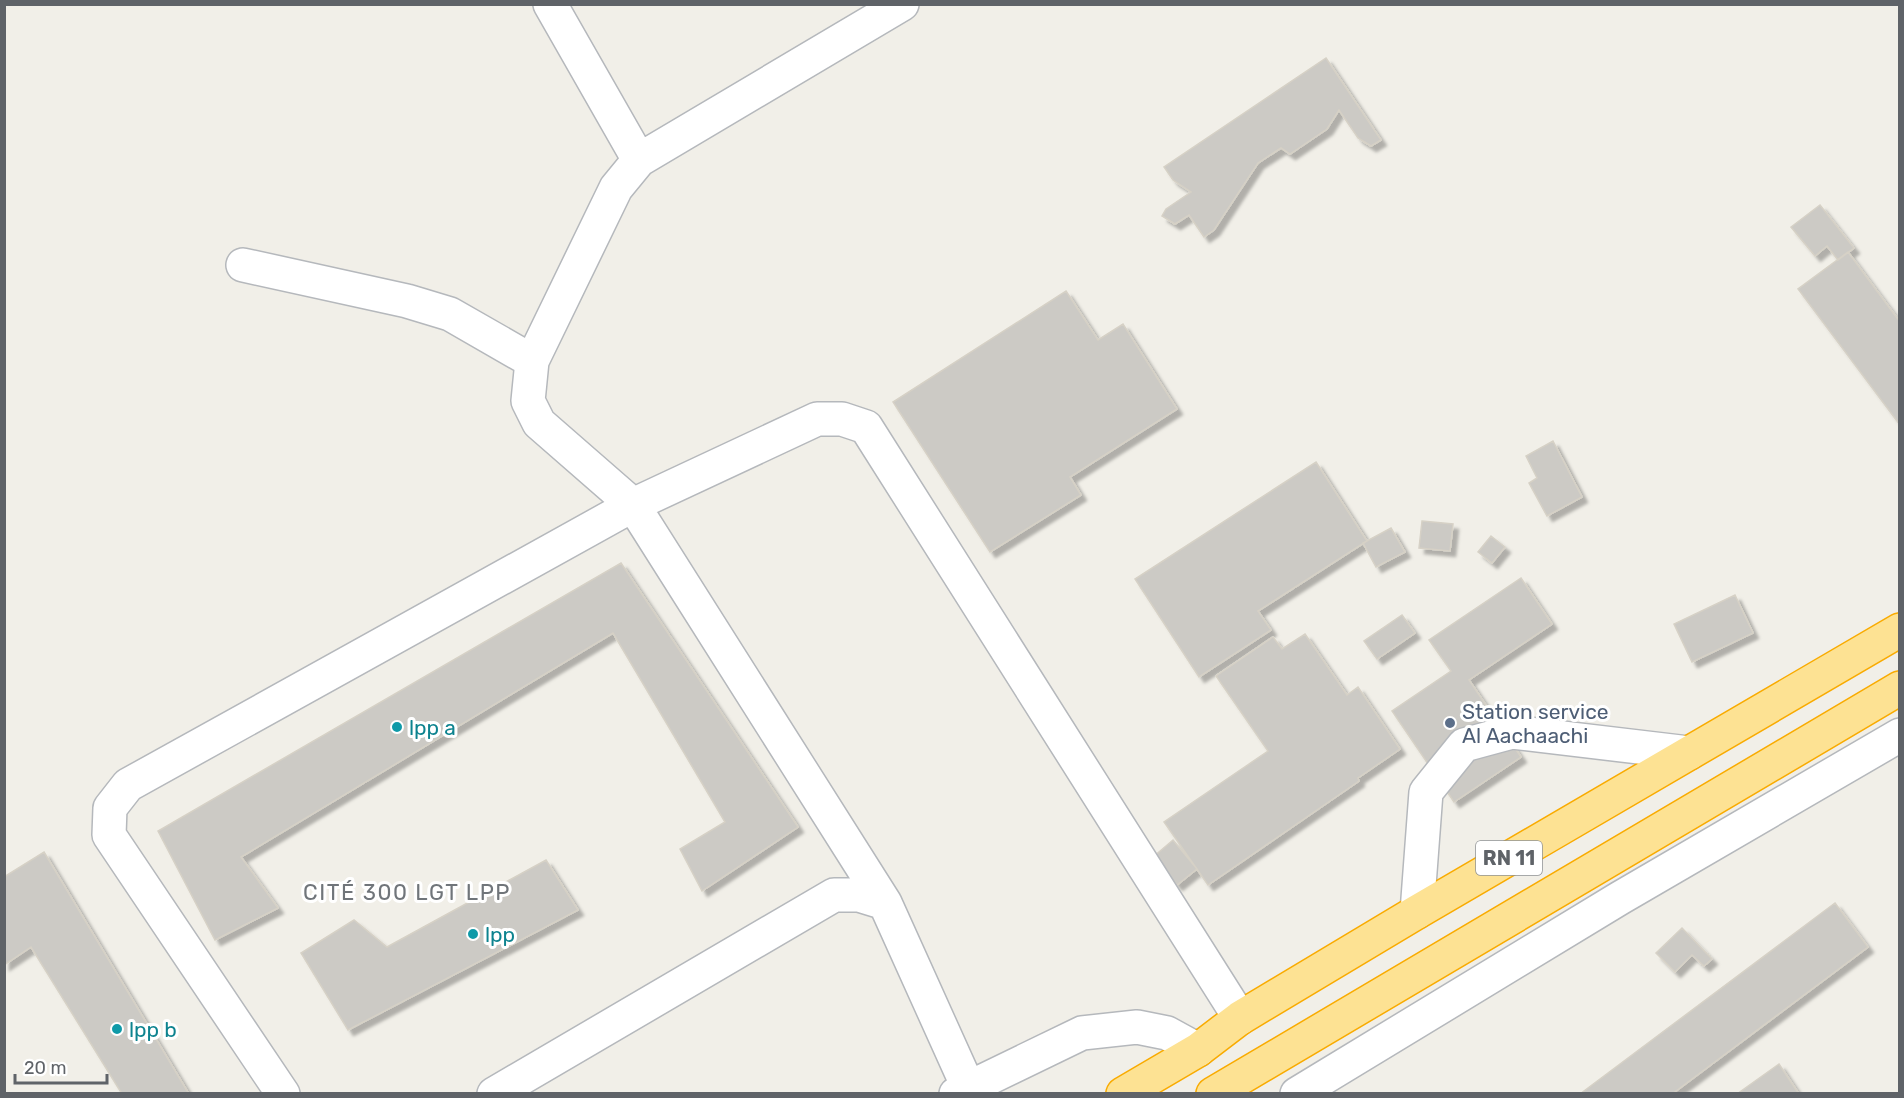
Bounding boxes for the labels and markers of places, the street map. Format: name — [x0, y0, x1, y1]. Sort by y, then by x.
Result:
place label: Station service Al Aachaachi — [1462, 699, 1609, 748]
place label: lpp a — [409, 715, 456, 740]
marker: Station service Al Aachaachi — [1443, 716, 1457, 730]
marker: lpp a — [390, 720, 404, 734]
place label: lpp — [485, 922, 515, 947]
marker: lpp — [466, 927, 480, 941]
place label: lpp b — [129, 1017, 177, 1042]
marker: lpp b — [110, 1022, 124, 1036]

